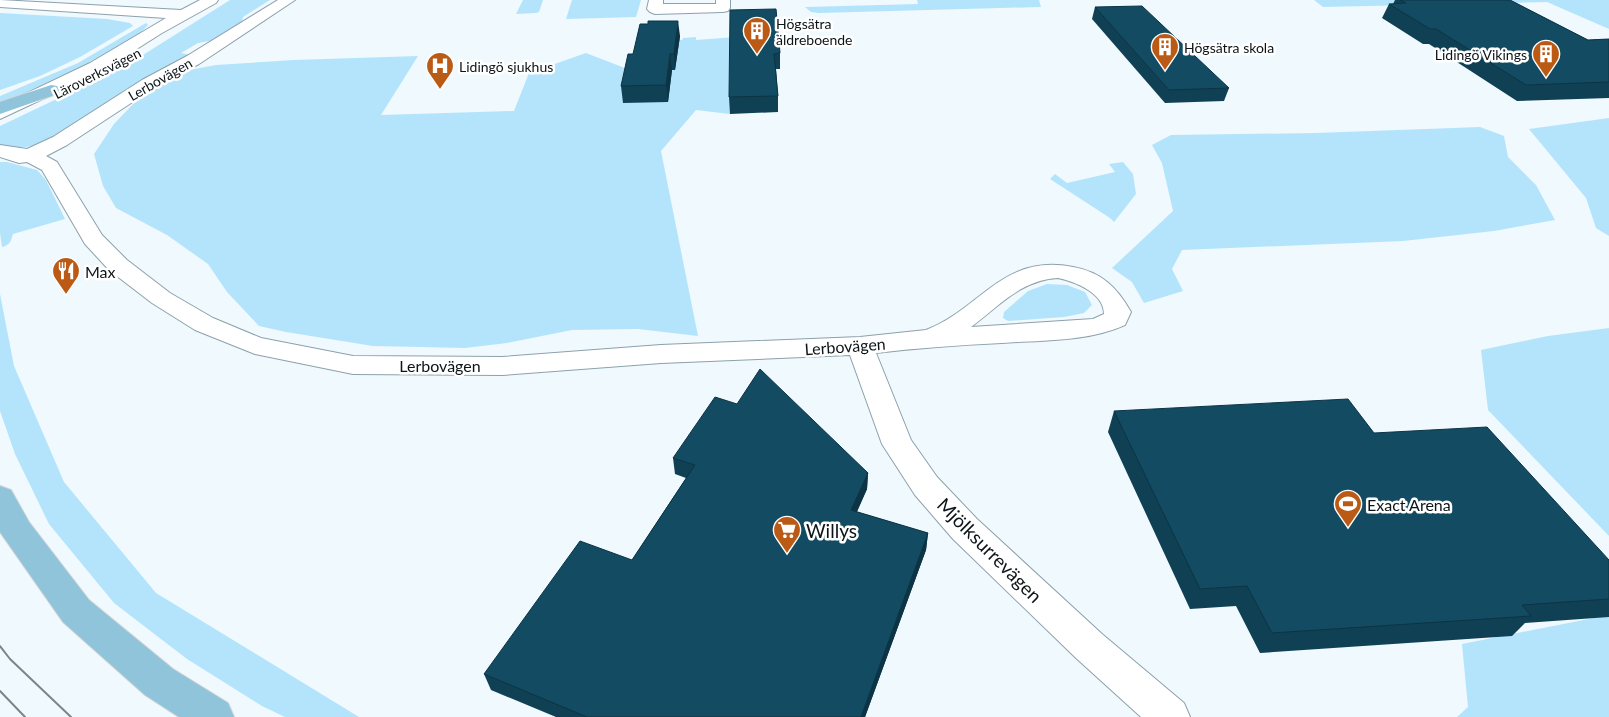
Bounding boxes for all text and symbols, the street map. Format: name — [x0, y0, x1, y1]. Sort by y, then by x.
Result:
place label: Högsätra äldreboende — [776, 15, 853, 48]
building icon: Högsätra äldreboende — [742, 16, 772, 55]
building icon: Högsätra skola — [1150, 32, 1180, 71]
place label: Högsätra skola — [1184, 39, 1274, 56]
building icon: Lidingö Vikings — [1531, 39, 1561, 78]
street label: Läroverksvägen — [51, 44, 143, 102]
place label: Lidingö Vikings — [1435, 46, 1527, 63]
hospital icon: Lidingö sjukhus — [425, 51, 455, 90]
street label: Lerbovägen — [125, 54, 195, 104]
place label: Lidingö sjukhus — [459, 58, 553, 75]
restaurant icon: Max — [51, 256, 81, 295]
place label: Max — [85, 262, 116, 281]
street label: Lerbovägen — [804, 334, 886, 358]
street label: Lerbovägen — [399, 356, 481, 375]
sports icon: Exact Arena — [1333, 489, 1363, 528]
street label: Mjölksurrevägen — [933, 493, 1047, 607]
place label: Exact Arena — [1367, 495, 1451, 514]
supermarket icon: Willys — [772, 515, 802, 554]
place label: Willys — [806, 519, 857, 542]

